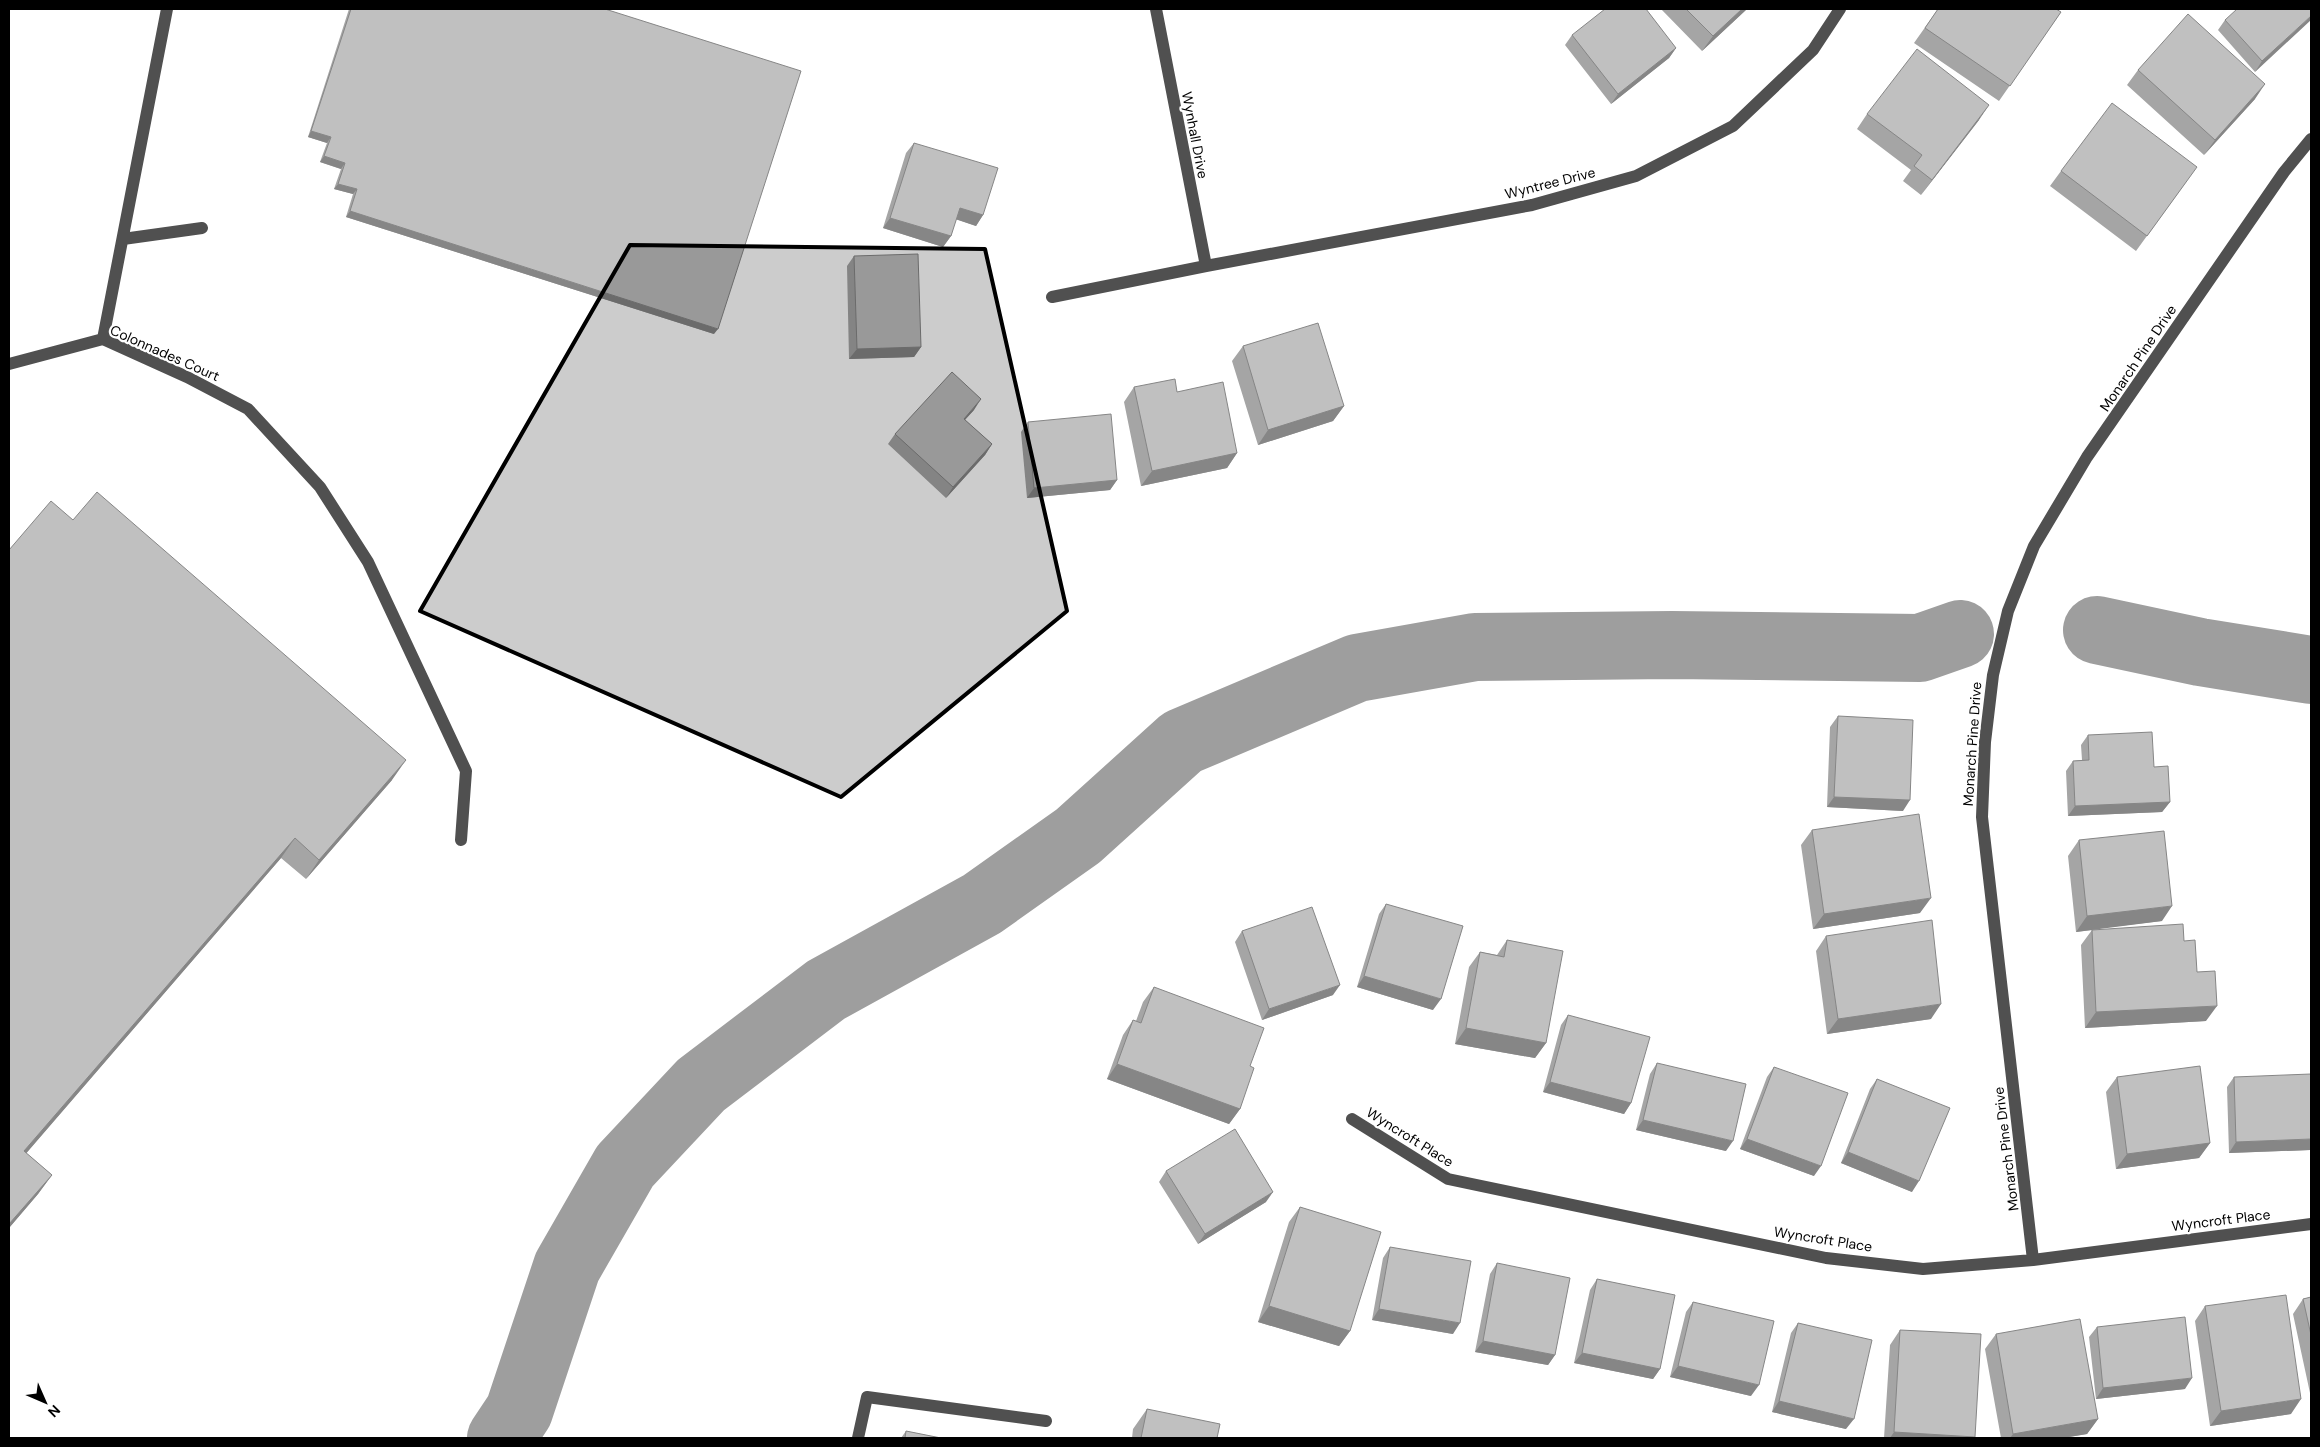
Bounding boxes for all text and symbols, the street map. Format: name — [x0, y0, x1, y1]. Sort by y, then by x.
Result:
street label: Wynhall Drive — [1178, 90, 1212, 180]
street label: Wyntree Drive — [1503, 163, 1597, 203]
street label: Monarch Pine Drive — [2096, 301, 2180, 415]
street label: Colonnades Court — [107, 321, 223, 385]
street label: Monarch Pine Drive — [1959, 681, 1985, 807]
street label: Monarch Pine Drive — [1989, 1086, 2023, 1212]
street label: Wyncroft Place — [1363, 1103, 1457, 1171]
street label: Wyncroft Place — [2171, 1205, 2271, 1235]
street label: Wyncroft Place — [1773, 1222, 1874, 1256]
north arrow — [20, 1377, 70, 1427]
text: N — [44, 1401, 64, 1421]

